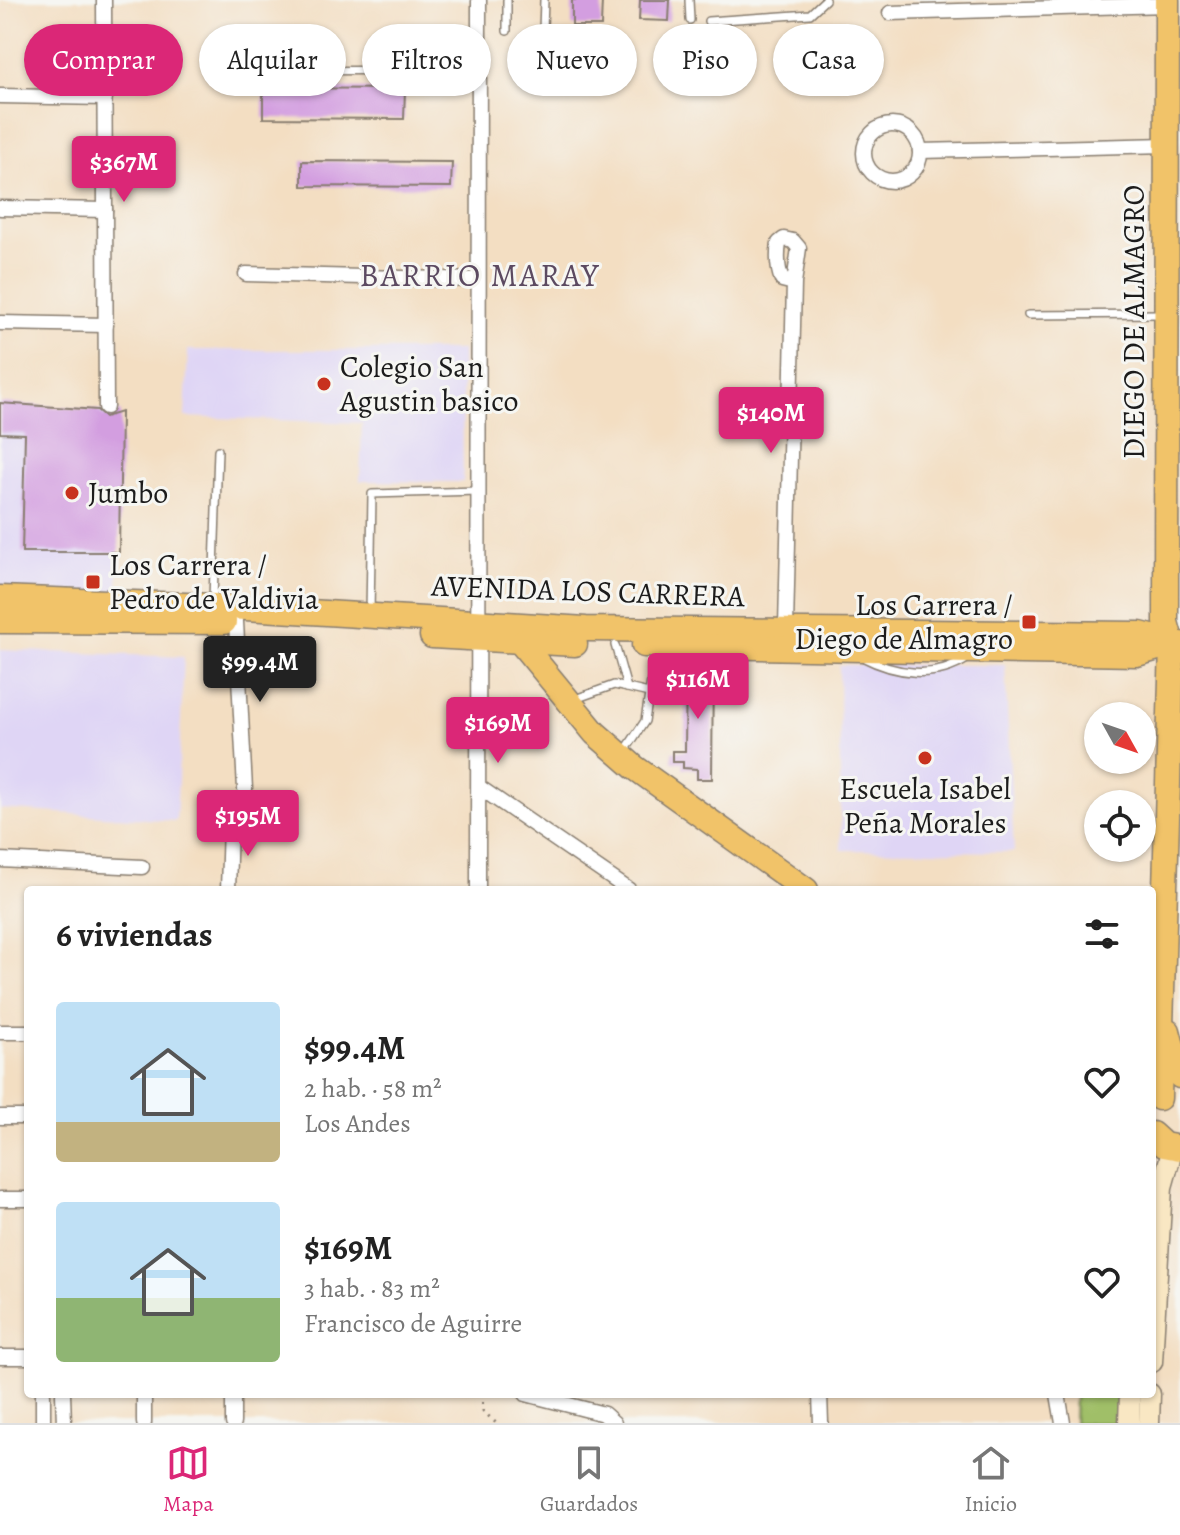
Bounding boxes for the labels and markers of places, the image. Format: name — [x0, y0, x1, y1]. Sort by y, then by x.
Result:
pin: $367M — [68, 136, 180, 204]
place label: Colegio San Agustin basico — [339, 347, 519, 421]
marker: Colegio San Agustin basico — [315, 375, 333, 393]
pin: $140M — [715, 387, 827, 455]
place label: Jumbo — [88, 473, 168, 513]
marker: Jumbo — [63, 484, 81, 502]
place label: Los Carrera / Pedro de Valdivia — [109, 545, 319, 619]
marker: Los Carrera / Pedro de Valdivia — [84, 573, 102, 591]
place label: Los Carrera / Diego de Almagro — [795, 585, 1013, 659]
marker: Los Carrera / Diego de Almagro — [1020, 613, 1038, 631]
pin: $99.4M — [195, 636, 325, 704]
pin: $116M — [642, 653, 754, 721]
pin: $169M — [442, 697, 554, 765]
marker: Escuela Isabel Peña Morales — [916, 749, 934, 767]
place label: Escuela Isabel Peña Morales — [839, 769, 1011, 843]
pin: $195M — [192, 790, 304, 858]

